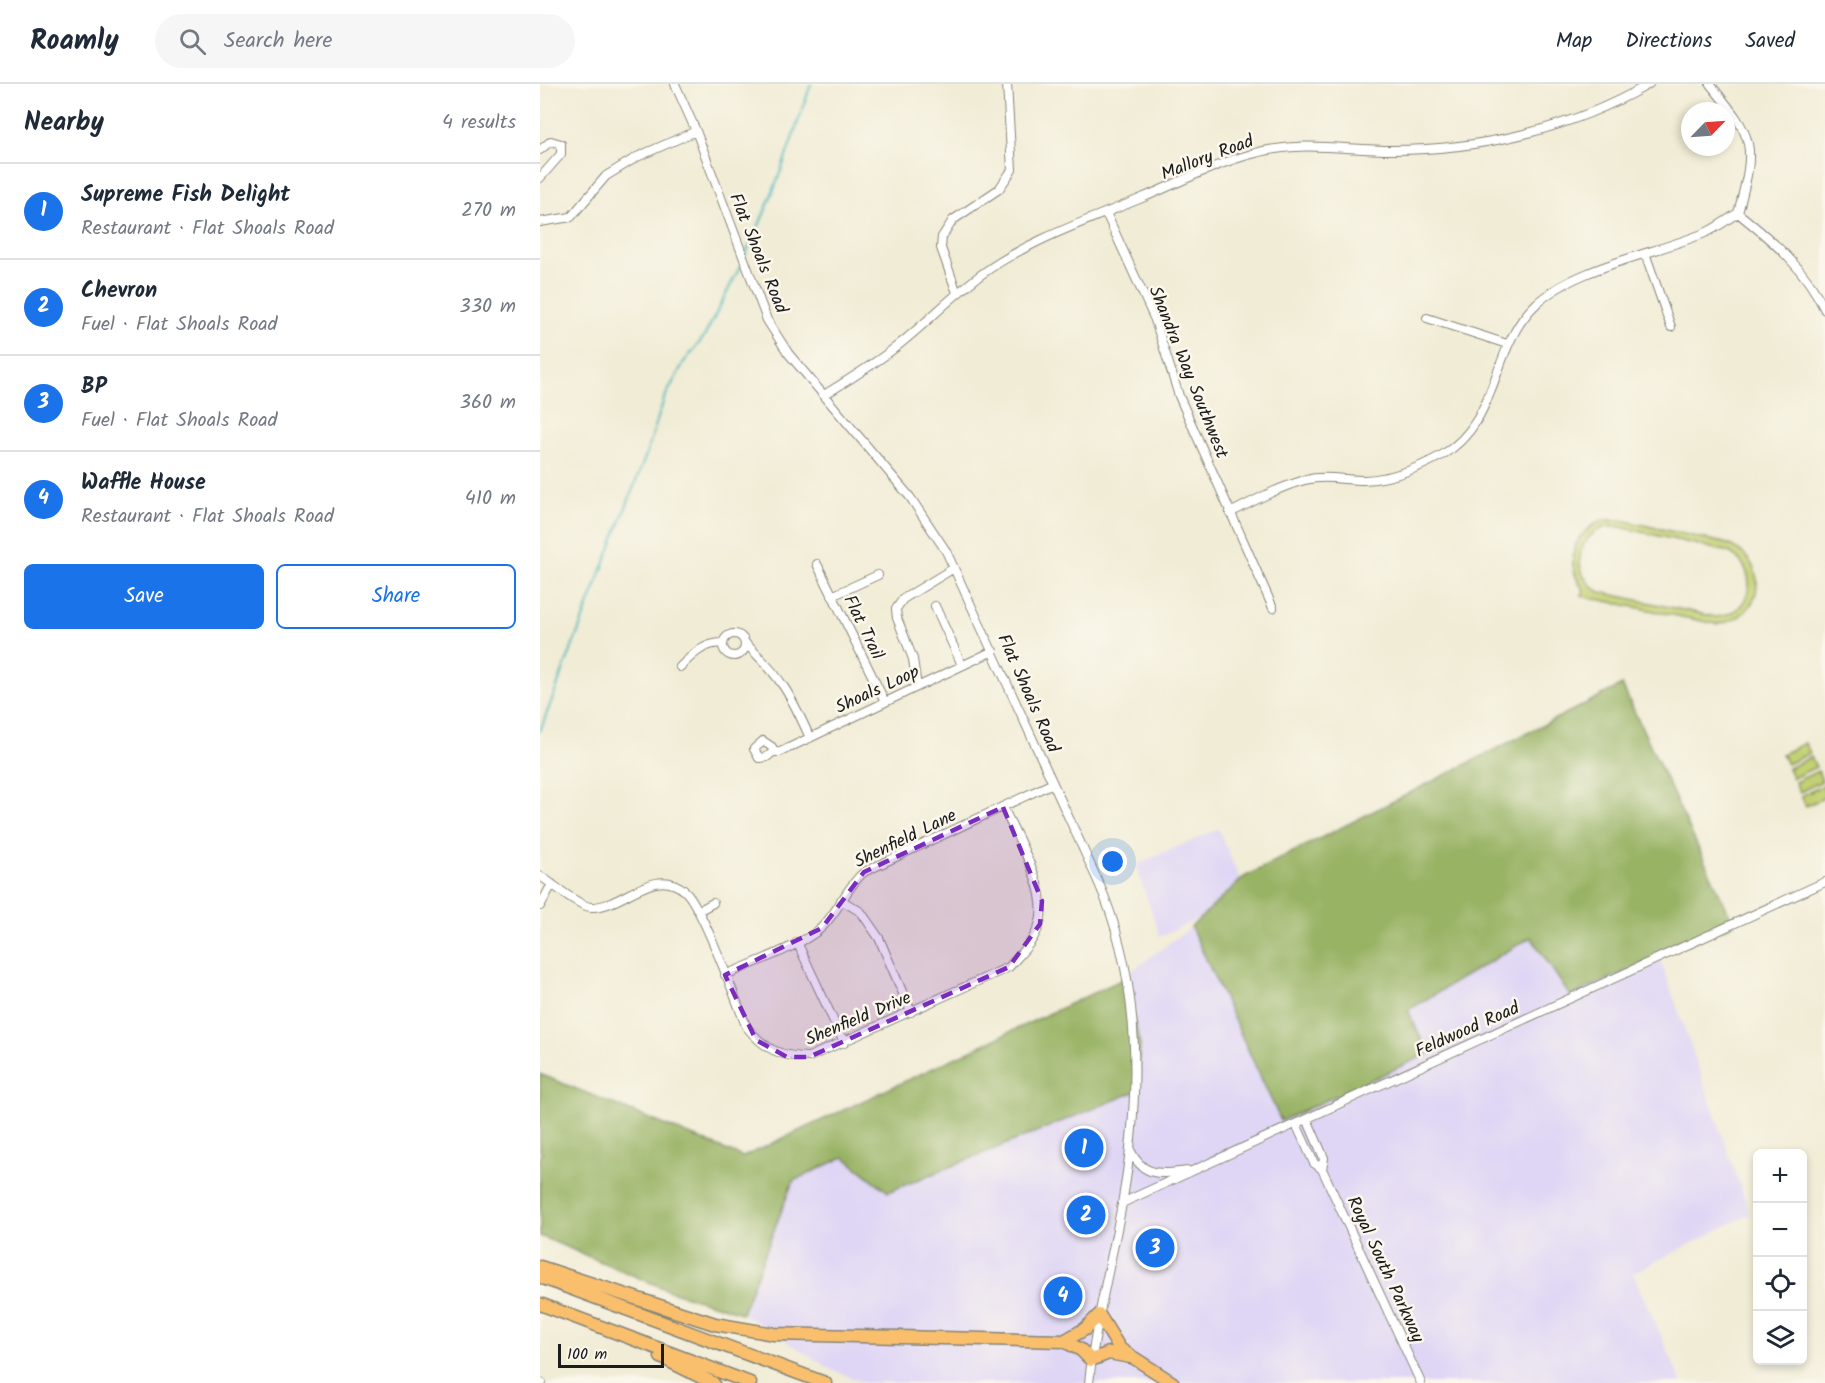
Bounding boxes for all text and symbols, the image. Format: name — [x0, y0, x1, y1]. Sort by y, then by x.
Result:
search box — [155, 14, 575, 68]
text: Roamly — [30, 19, 119, 64]
text: Search here — [224, 24, 332, 59]
icon: search — [176, 25, 209, 58]
text: Map — [1556, 25, 1592, 58]
text: Directions — [1625, 25, 1712, 58]
text: Saved — [1745, 25, 1795, 58]
text: Nearby — [24, 102, 104, 144]
north arrow — [1681, 102, 1735, 156]
text: 4 results — [442, 107, 516, 139]
street label: Mallory Road — [1157, 127, 1259, 189]
text: Supreme Fish Delight — [81, 178, 290, 213]
street label: Flat Shoals Road — [720, 189, 795, 319]
text: 1 — [40, 195, 47, 227]
text: 270 m — [461, 195, 516, 227]
text: Restaurant · Flat Shoals Road — [81, 213, 334, 245]
text: Chevron — [81, 274, 157, 309]
street label: Shandra Way Southwest — [1140, 282, 1236, 464]
text: 2 — [38, 291, 49, 323]
text: 330 m — [459, 291, 516, 323]
text: Fuel · Flat Shoals Road — [81, 309, 278, 341]
text: BP — [81, 370, 107, 405]
text: 3 — [38, 387, 49, 419]
text: 360 m — [460, 387, 516, 419]
text: Fuel · Flat Shoals Road — [81, 405, 278, 437]
text: Waffle House — [81, 466, 206, 501]
text: 4 — [38, 483, 49, 515]
text: 410 m — [465, 483, 516, 515]
text: Restaurant · Flat Shoals Road — [81, 501, 334, 533]
button: Save — [24, 564, 264, 629]
button: Share — [276, 564, 516, 629]
street label: Flat Trail — [834, 590, 891, 666]
street label: Flat Shoals Road — [988, 629, 1067, 759]
street label: Shoals Loop — [831, 658, 925, 722]
street label: Shenfield Lane — [849, 802, 962, 877]
your location — [1098, 847, 1127, 876]
street label: Shenfield Drive — [801, 984, 916, 1055]
street label: Feldwood Road — [1411, 994, 1525, 1066]
pin: 1 — [1064, 1126, 1104, 1170]
map controls — [1753, 1149, 1807, 1365]
button: + — [1753, 1149, 1807, 1203]
street label: Royal South Parkway — [1338, 1191, 1432, 1348]
pin: 2 — [1066, 1192, 1106, 1238]
button: − — [1753, 1203, 1807, 1257]
pin: 3 — [1136, 1226, 1174, 1270]
button: locate — [1753, 1257, 1807, 1311]
pin: 4 — [1044, 1274, 1082, 1318]
button: layers — [1753, 1311, 1807, 1365]
scale bar — [558, 1341, 664, 1368]
text: 100 m — [567, 1342, 607, 1367]

